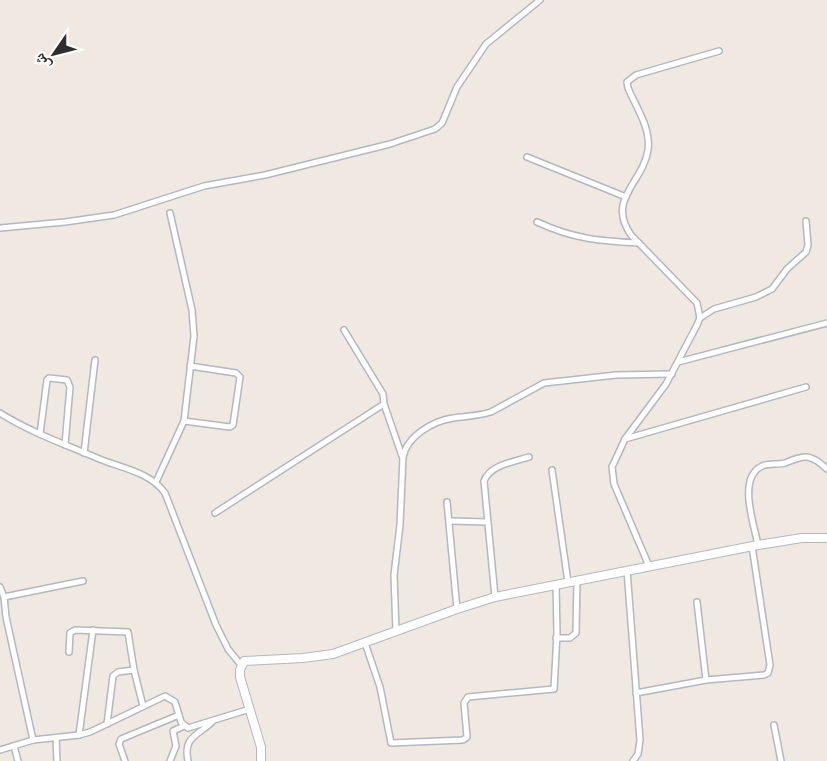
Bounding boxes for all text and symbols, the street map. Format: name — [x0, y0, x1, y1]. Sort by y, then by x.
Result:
north arrow — [24, 24, 84, 84]
text: ش — [29, 50, 55, 75]

